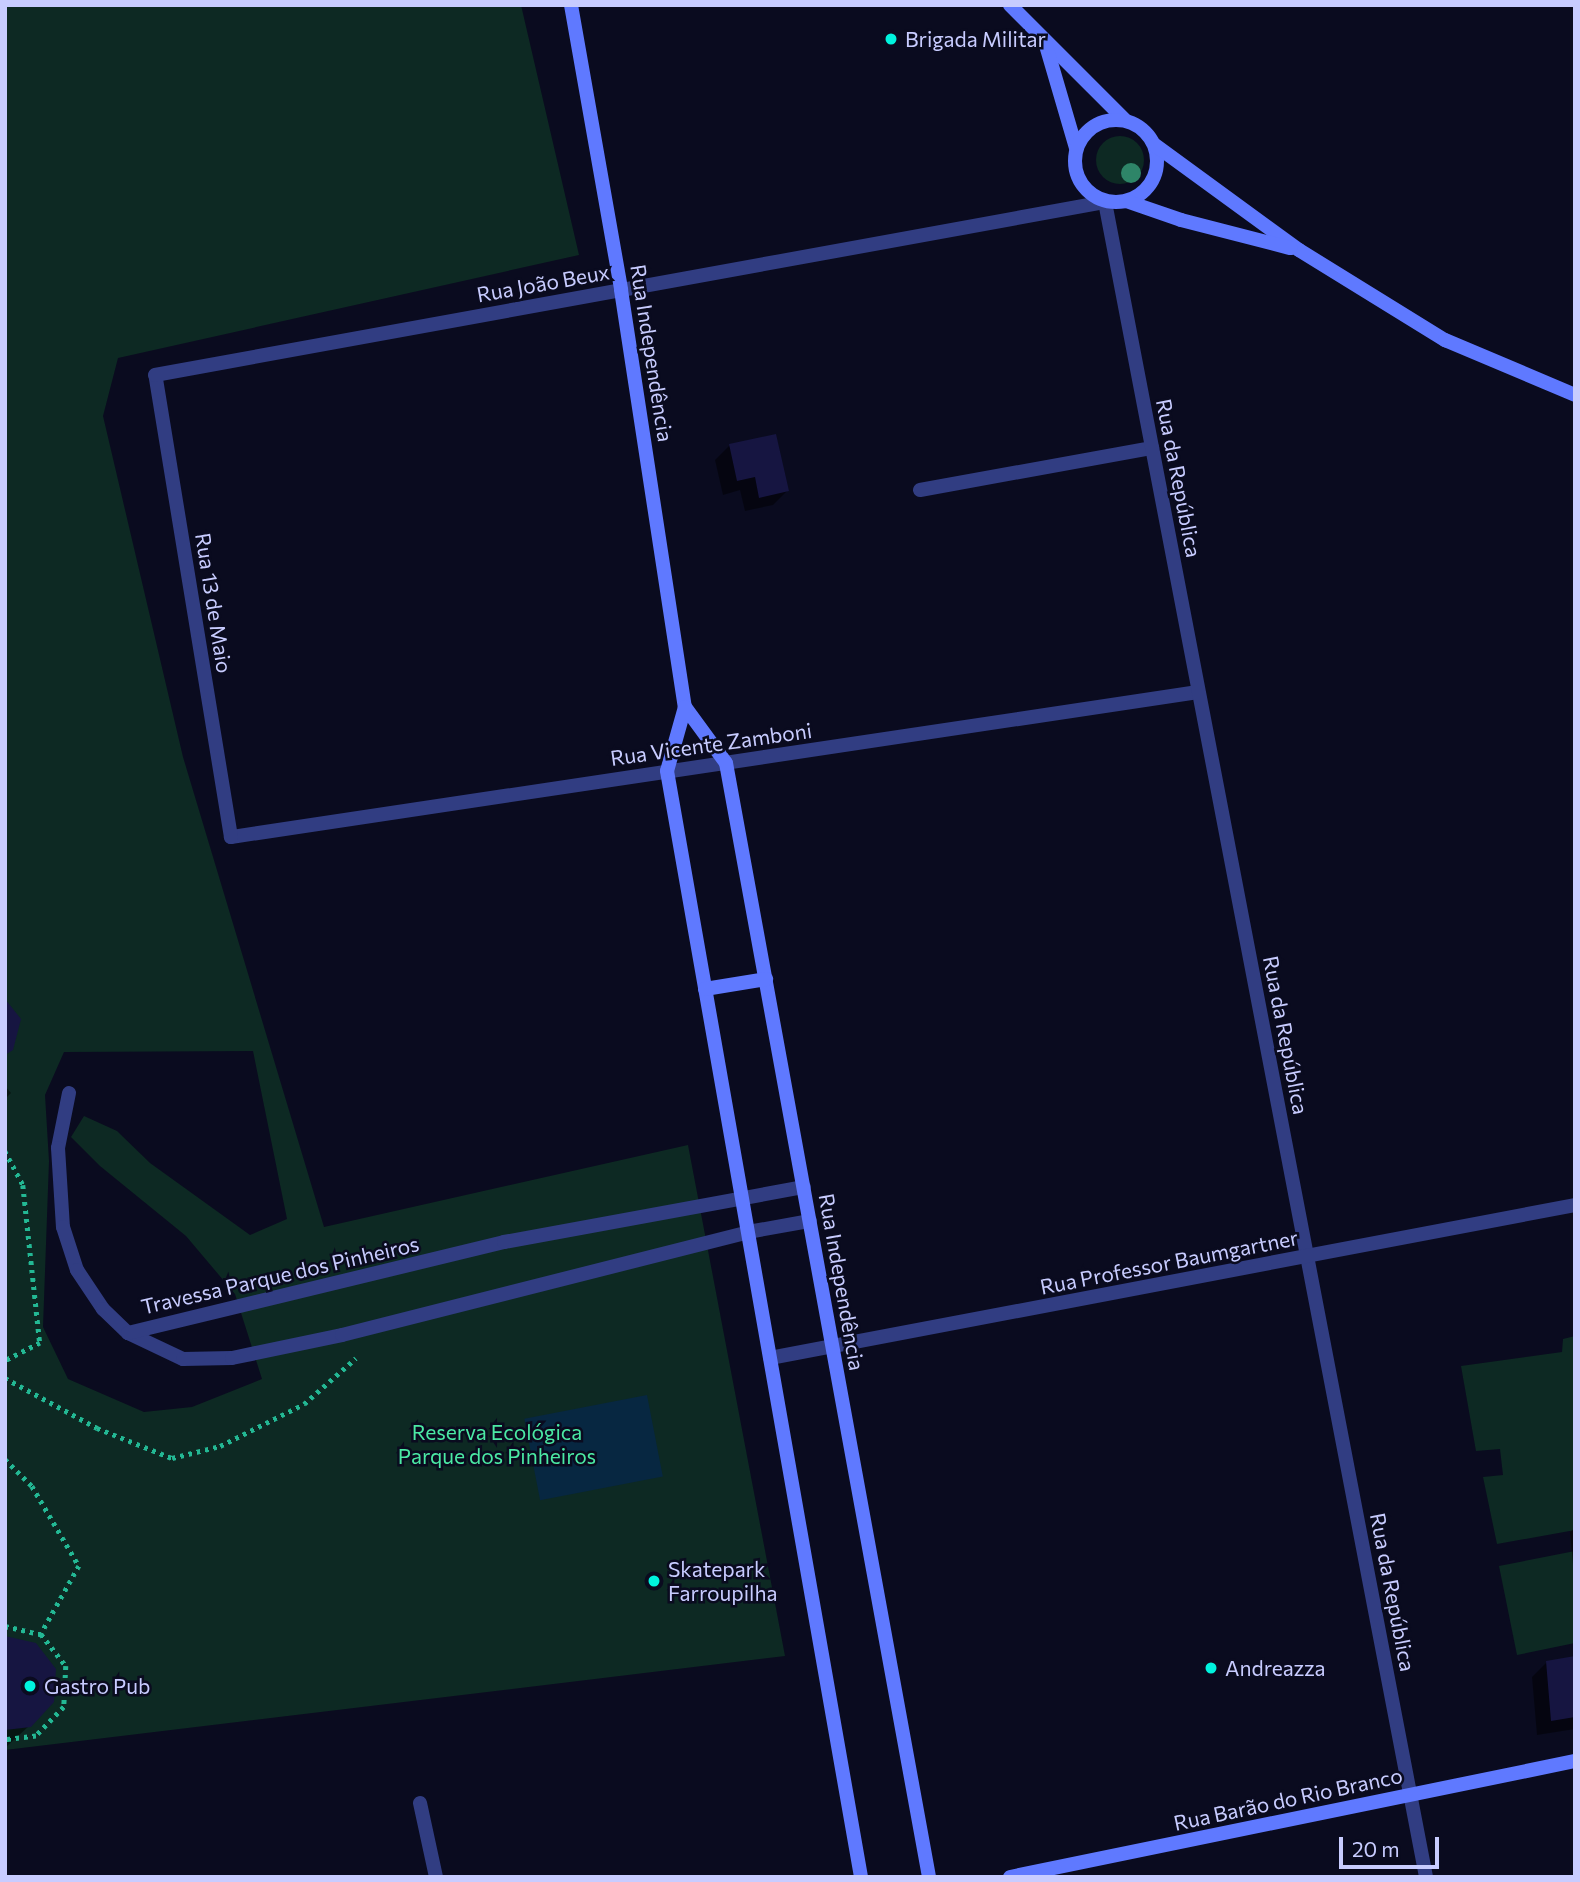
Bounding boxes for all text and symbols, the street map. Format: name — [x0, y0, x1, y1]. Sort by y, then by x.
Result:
place label: Brigada Militar — [905, 26, 1046, 52]
marker: Brigada Militar — [883, 31, 899, 47]
street label: Rua João Beux — [475, 259, 611, 307]
street label: Rua Independência — [626, 262, 678, 444]
street label: Rua da República — [1151, 397, 1207, 559]
street label: Rua 13 de Maio — [190, 531, 238, 675]
street label: Rua Vicente Zamboni — [609, 717, 813, 771]
street label: Rua da República — [1258, 954, 1314, 1116]
street label: Rua Independência — [814, 1192, 870, 1372]
street label: Rua Professor Baumgartner — [1038, 1225, 1300, 1299]
street label: Travessa Parque dos Pinheiros — [139, 1231, 421, 1319]
park label: Reserva Ecológica Parque dos Pinheiros — [398, 1419, 596, 1469]
street label: Rua da República — [1365, 1511, 1421, 1673]
place label: Skatepark Farroupilha — [668, 1556, 777, 1606]
marker: Skatepark Farroupilha — [646, 1573, 662, 1589]
place label: Andreazza — [1225, 1655, 1326, 1681]
marker: Andreazza — [1203, 1660, 1219, 1676]
place label: Gastro Pub — [44, 1673, 150, 1699]
marker: Gastro Pub — [22, 1678, 38, 1694]
street label: Rua Barão do Rio Branco — [1171, 1762, 1405, 1836]
scale bar — [1342, 1822, 1442, 1866]
text: 20 m — [1352, 1836, 1400, 1861]

